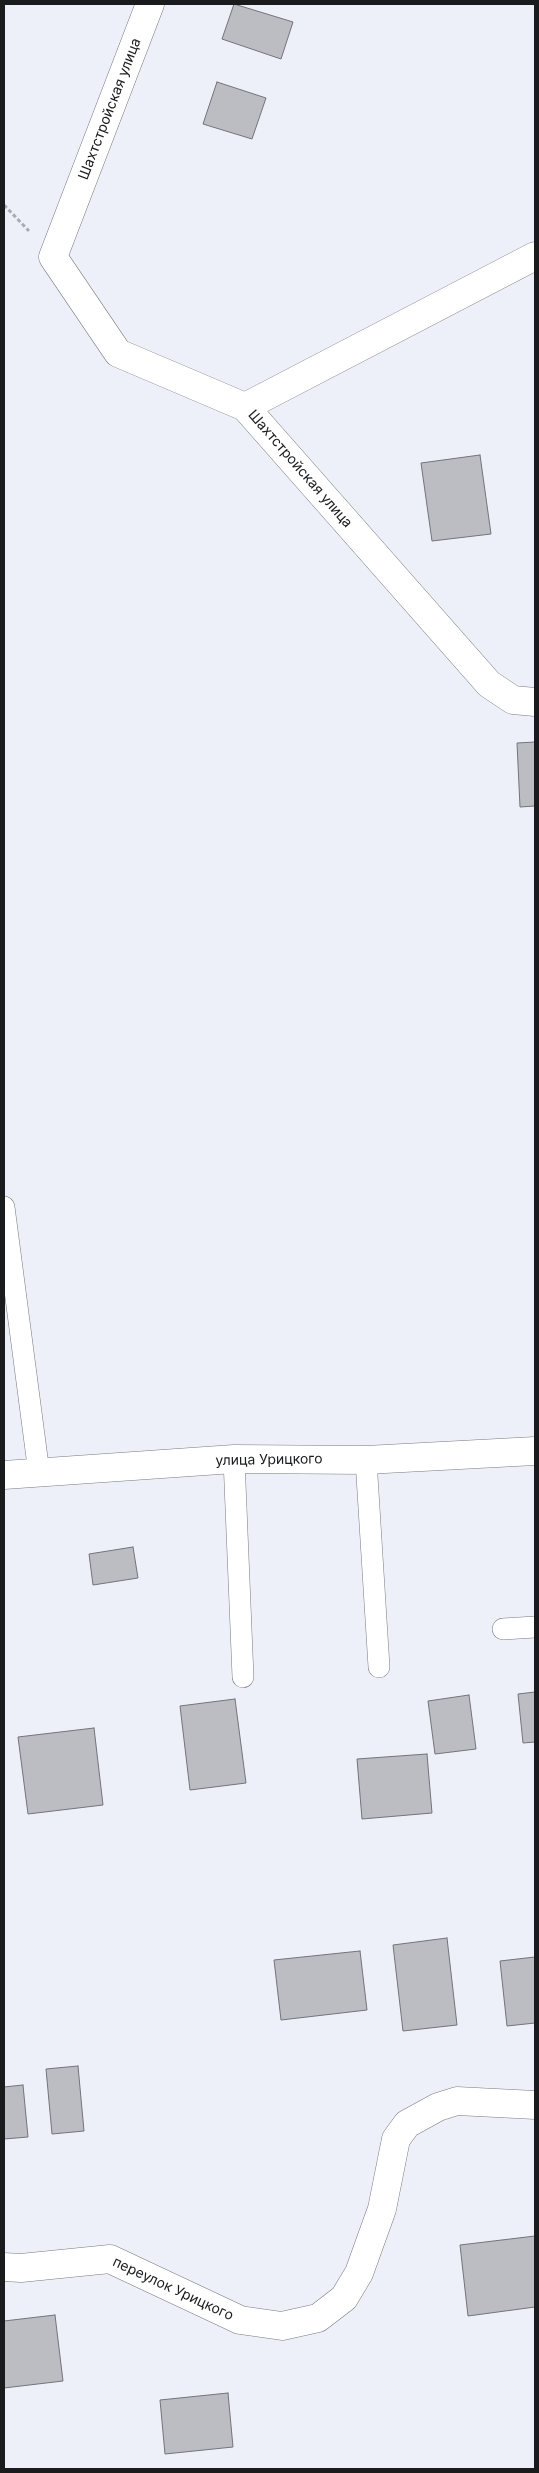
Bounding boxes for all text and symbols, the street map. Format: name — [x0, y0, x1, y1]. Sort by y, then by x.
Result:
street label: Шахтстройская улица — [75, 36, 145, 182]
street label: Шахтстройская улица — [244, 407, 356, 531]
street label: улица Урицкого — [215, 1451, 323, 1469]
street label: переулок Урицкого — [110, 2254, 236, 2324]

